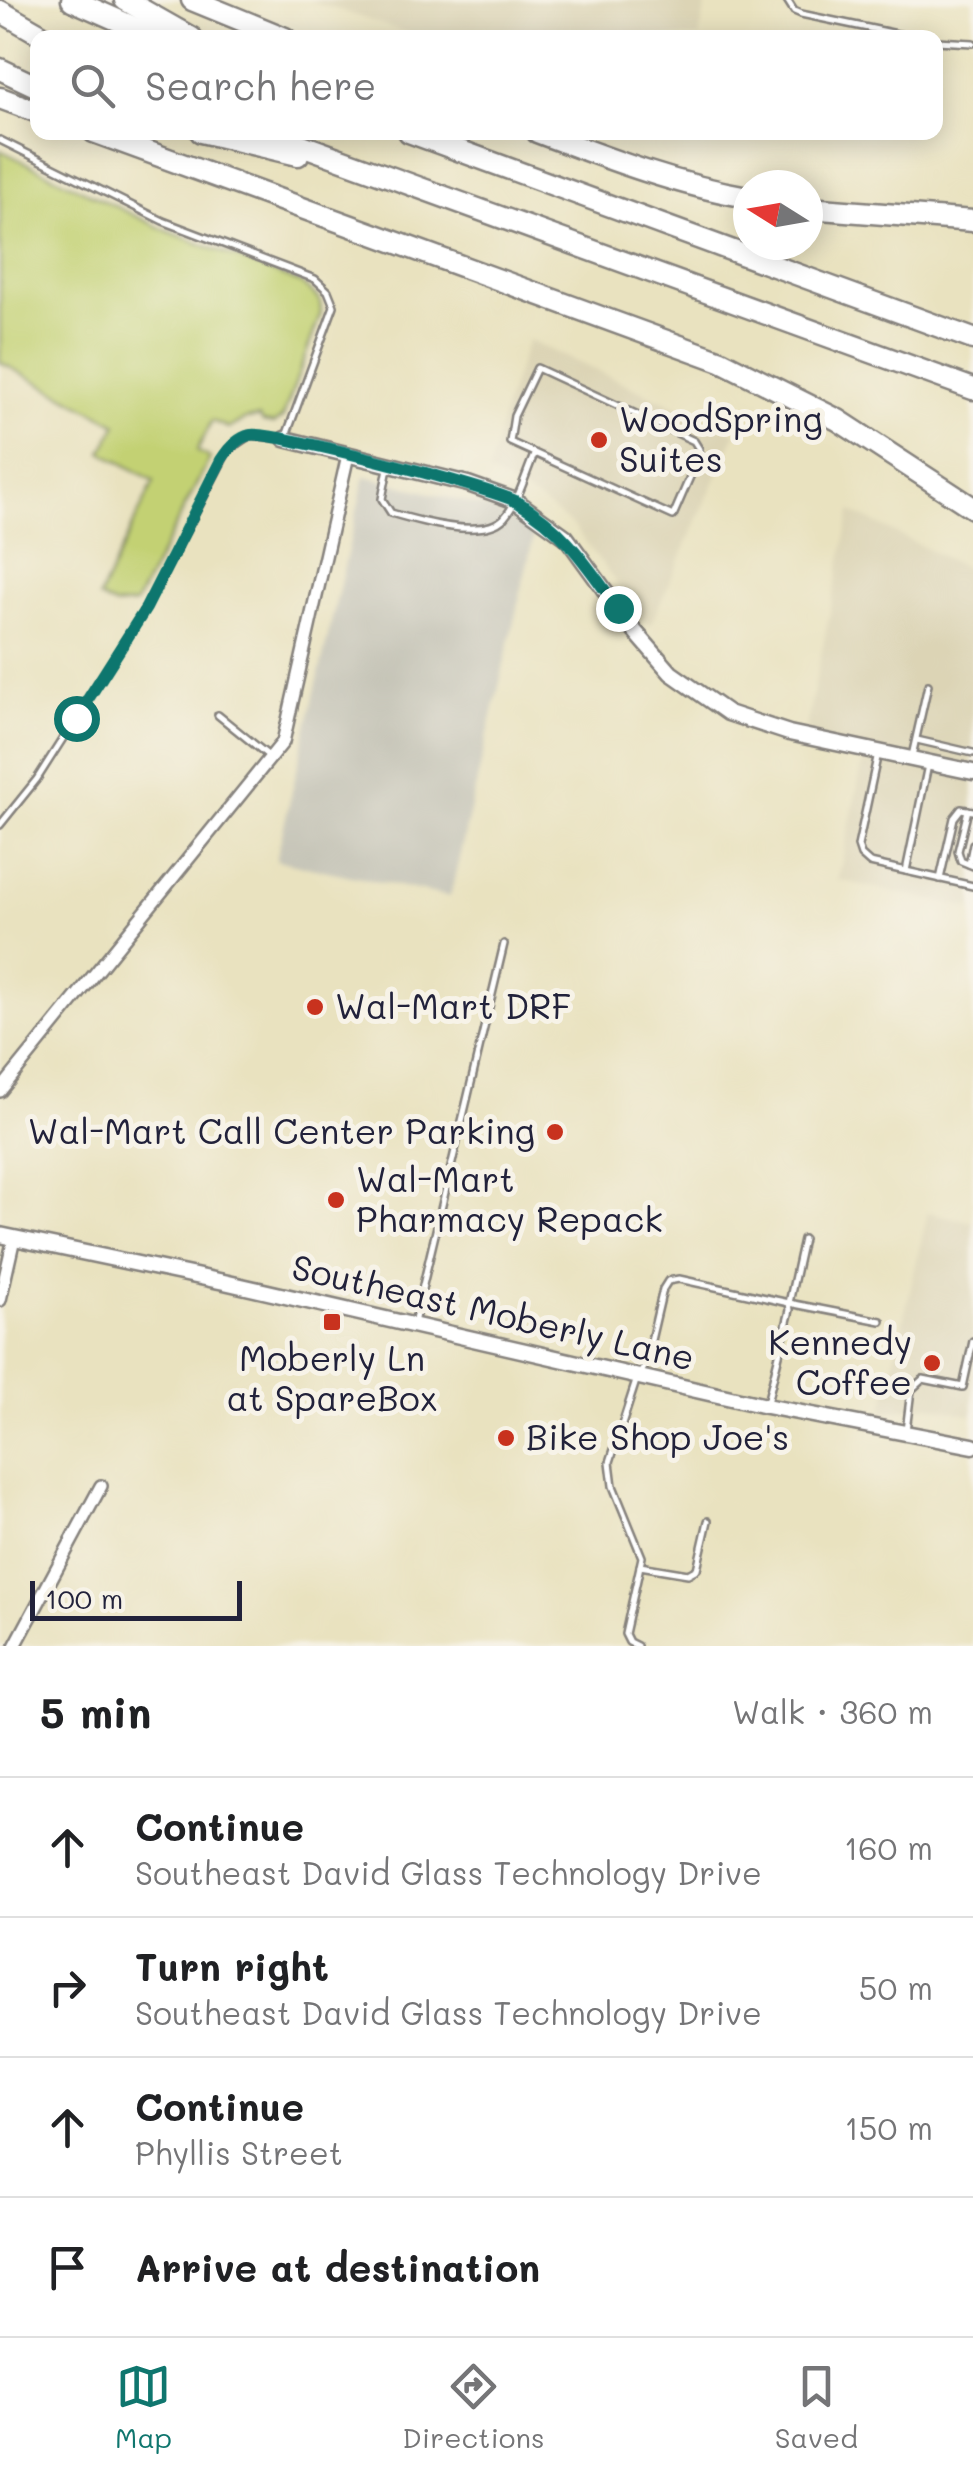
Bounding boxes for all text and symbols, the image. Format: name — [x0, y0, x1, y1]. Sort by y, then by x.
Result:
search box — [30, 30, 943, 140]
icon: search — [65, 58, 120, 113]
text: Search here — [145, 60, 376, 110]
north arrow — [733, 170, 823, 260]
place label: WoodSpring Suites — [619, 395, 823, 481]
marker: WoodSpring Suites — [588, 429, 610, 451]
route end — [596, 586, 642, 632]
route start — [54, 696, 100, 742]
place label: Wal-Mart DRF — [335, 982, 571, 1028]
marker: Wal-Mart DRF — [304, 996, 326, 1018]
place label: Wal-Mart Call Center Parking — [28, 1107, 535, 1153]
marker: Wal-Mart Call Center Parking — [544, 1121, 566, 1143]
place label: Wal-Mart Pharmacy Repack — [356, 1155, 663, 1241]
marker: Wal-Mart Pharmacy Repack — [325, 1189, 347, 1211]
street label: Southeast Moberly Lane — [288, 1242, 699, 1380]
marker: Moberly Ln at SpareBox — [321, 1311, 343, 1333]
place label: Kennedy Coffee — [768, 1318, 912, 1404]
place label: Moberly Ln at SpareBox — [226, 1334, 438, 1420]
marker: Kennedy Coffee — [921, 1352, 943, 1374]
place label: Bike Shop Joe's — [526, 1413, 789, 1459]
marker: Bike Shop Joe's — [495, 1427, 517, 1449]
scale bar — [30, 1576, 242, 1620]
text: 100 m — [45, 1580, 123, 1616]
text: 5 min — [40, 1684, 151, 1739]
text: Walk · 360 m — [732, 1690, 933, 1732]
text: Continue — [135, 1801, 304, 1851]
icon: ahead — [40, 1820, 95, 1875]
text: 160 m — [844, 1826, 933, 1868]
text: Southeast David Glass Technology Drive — [135, 1851, 762, 1893]
text: Turn right — [135, 1941, 329, 1991]
icon: right — [40, 1960, 95, 2015]
text: 50 m — [859, 1966, 933, 2008]
text: Southeast David Glass Technology Drive — [135, 1991, 762, 2033]
text: Continue — [135, 2081, 304, 2131]
icon: ahead — [40, 2100, 95, 2155]
text: 150 m — [845, 2106, 933, 2148]
text: Phyllis Street — [135, 2131, 343, 2173]
icon: arrive — [40, 2240, 95, 2295]
text: Arrive at destination — [135, 2242, 540, 2292]
tab: Map — [115, 2359, 172, 2455]
tab: Directions — [402, 2359, 545, 2455]
tab: Saved — [775, 2359, 858, 2455]

